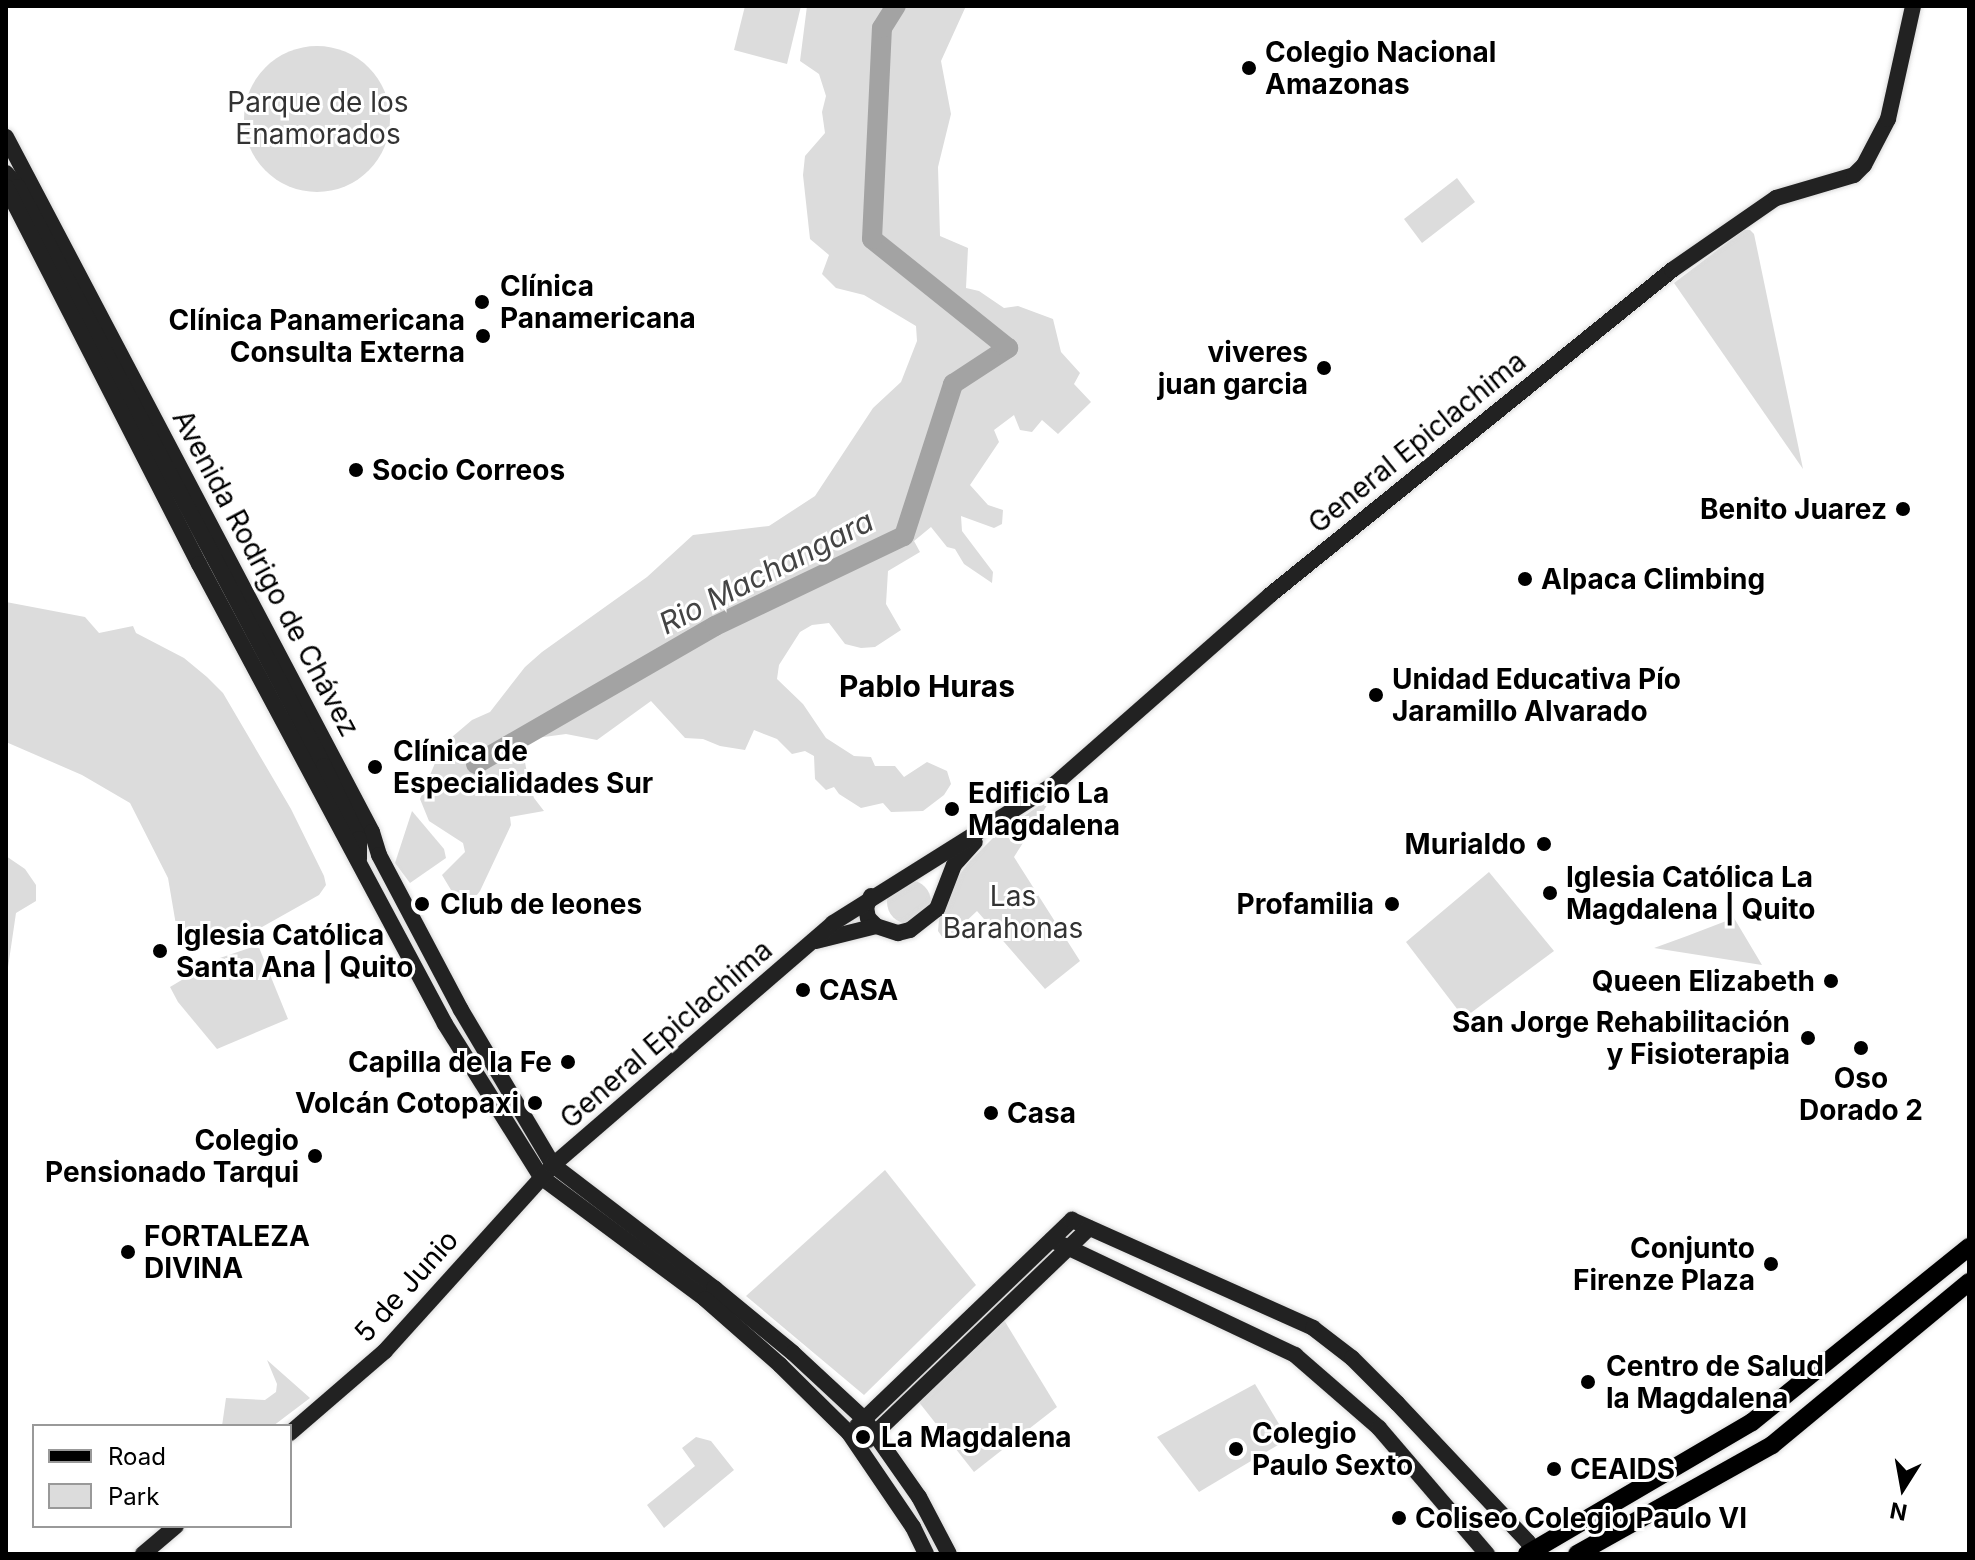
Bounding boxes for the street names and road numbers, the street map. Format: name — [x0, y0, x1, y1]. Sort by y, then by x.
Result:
street label: General Epiclachima — [1302, 344, 1532, 540]
street label: Avenida Rodrigo de Chávez — [166, 404, 366, 742]
street label: General Epiclachima — [553, 933, 779, 1135]
street label: 5 de Junio — [347, 1223, 465, 1349]

